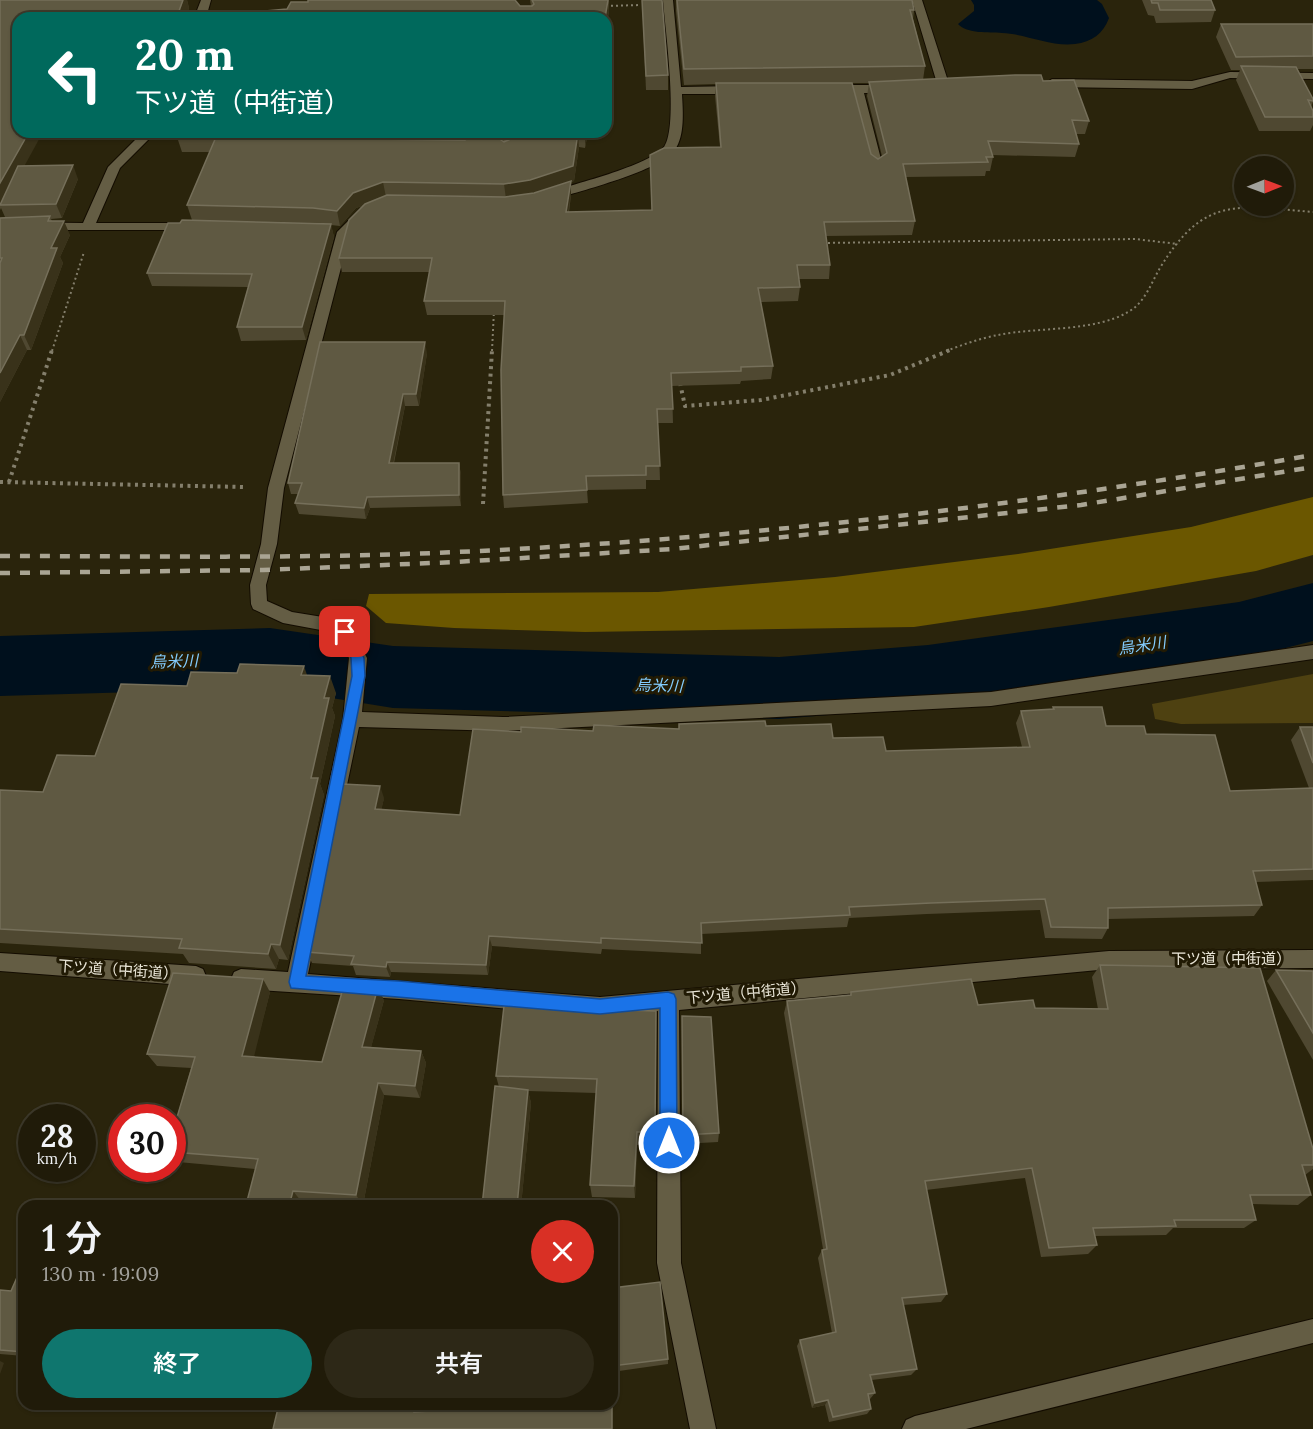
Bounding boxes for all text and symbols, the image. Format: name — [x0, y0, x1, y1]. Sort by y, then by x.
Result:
text: 20 m — [135, 28, 234, 82]
icon: left — [36, 36, 114, 114]
text: 下ツ道（中街道） — [135, 85, 351, 119]
north arrow — [1234, 156, 1294, 216]
map controls — [1234, 156, 1294, 216]
pin — [319, 606, 370, 657]
icon: arrive — [328, 615, 361, 648]
water label: 烏米川 — [1117, 631, 1169, 658]
water label: 烏米川 — [150, 650, 200, 672]
water label: 烏米川 — [635, 674, 685, 696]
street label: 下ツ道（中街道） — [1171, 949, 1291, 968]
street label: 下ツ道（中街道） — [58, 956, 179, 983]
street label: 下ツ道（中街道） — [685, 978, 807, 1007]
speed limit sign: 30 — [108, 1104, 186, 1182]
position arrow — [637, 1111, 701, 1175]
text: 28 — [40, 1117, 74, 1155]
text: km/h — [37, 1149, 77, 1168]
text: 1 分 — [42, 1215, 102, 1261]
button: close — [531, 1220, 594, 1283]
text: 130 m · 19:09 — [42, 1261, 159, 1286]
button: 終了 — [42, 1329, 312, 1398]
button: 共有 — [324, 1329, 594, 1398]

